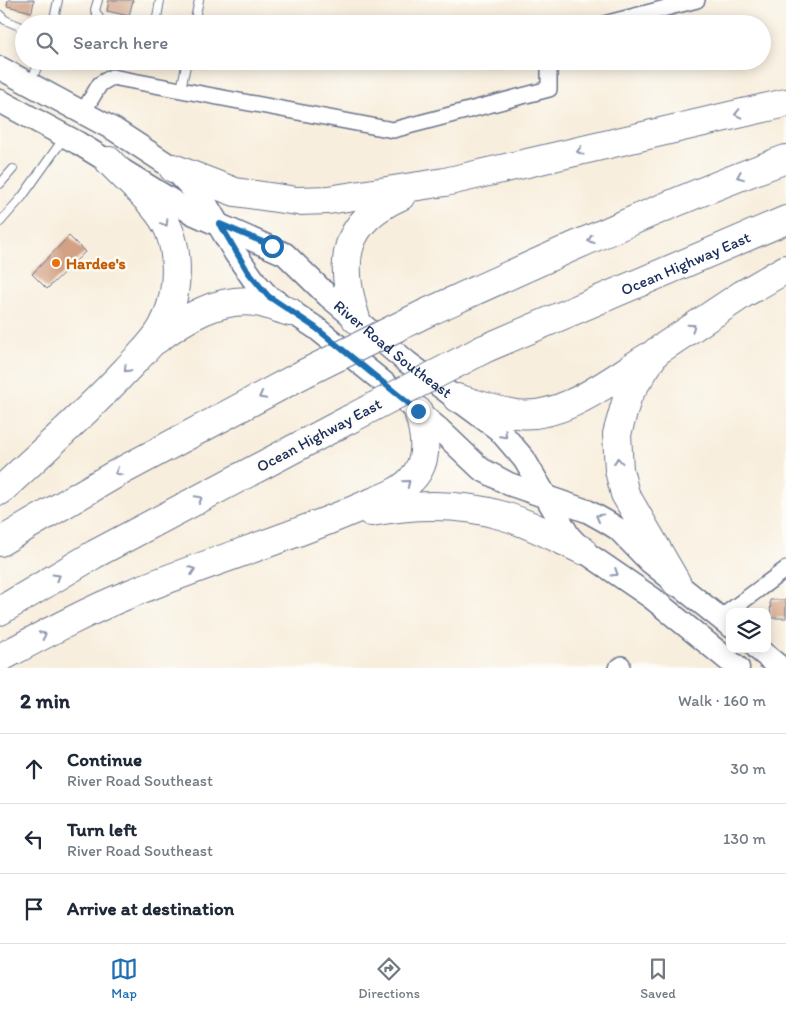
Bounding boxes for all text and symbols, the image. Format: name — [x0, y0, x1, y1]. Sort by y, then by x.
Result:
search box — [15, 15, 771, 70]
icon: search — [33, 29, 61, 57]
text: Search here — [73, 31, 168, 54]
one-way arrow — [734, 108, 743, 119]
one-way arrow — [576, 145, 585, 156]
one-way arrow — [736, 170, 745, 181]
one-way arrow — [158, 218, 168, 227]
street label: Ocean Highway East — [618, 227, 753, 299]
one-way arrow — [587, 233, 596, 244]
route start — [261, 235, 284, 258]
place label: Hardee's — [66, 254, 126, 273]
marker: Hardee's — [50, 257, 62, 269]
street label: River Road Southeast — [330, 296, 456, 402]
one-way arrow — [686, 323, 695, 333]
one-way arrow — [124, 363, 133, 372]
one-way arrow — [258, 390, 267, 400]
street label: Ocean Highway East — [253, 394, 385, 476]
route end — [407, 400, 430, 423]
one-way arrow — [498, 429, 507, 438]
one-way arrow — [613, 456, 624, 464]
one-way arrow — [114, 466, 123, 476]
one-way arrow — [401, 480, 410, 489]
one-way arrow — [194, 495, 203, 505]
one-way arrow — [595, 514, 604, 524]
one-way arrow — [187, 566, 196, 577]
one-way arrow — [610, 567, 619, 577]
one-way arrow — [51, 573, 60, 583]
map controls — [726, 608, 771, 653]
button: layers — [726, 608, 771, 653]
one-way arrow — [38, 631, 47, 641]
text: 2 min — [20, 688, 70, 713]
text: Walk · 160 m — [678, 691, 766, 710]
text: Continue — [67, 748, 142, 771]
icon: ahead — [20, 755, 48, 783]
text: 30 m — [730, 759, 766, 778]
text: River Road Southeast — [67, 771, 213, 790]
text: Turn left — [67, 818, 137, 841]
icon: left — [20, 825, 48, 853]
text: 130 m — [723, 829, 766, 848]
text: River Road Southeast — [67, 841, 213, 860]
icon: arrive — [20, 895, 48, 923]
text: Arrive at destination — [67, 897, 234, 920]
tab: Map — [110, 955, 138, 1002]
tab: Directions — [358, 955, 420, 1002]
tab: Saved — [640, 955, 676, 1002]

